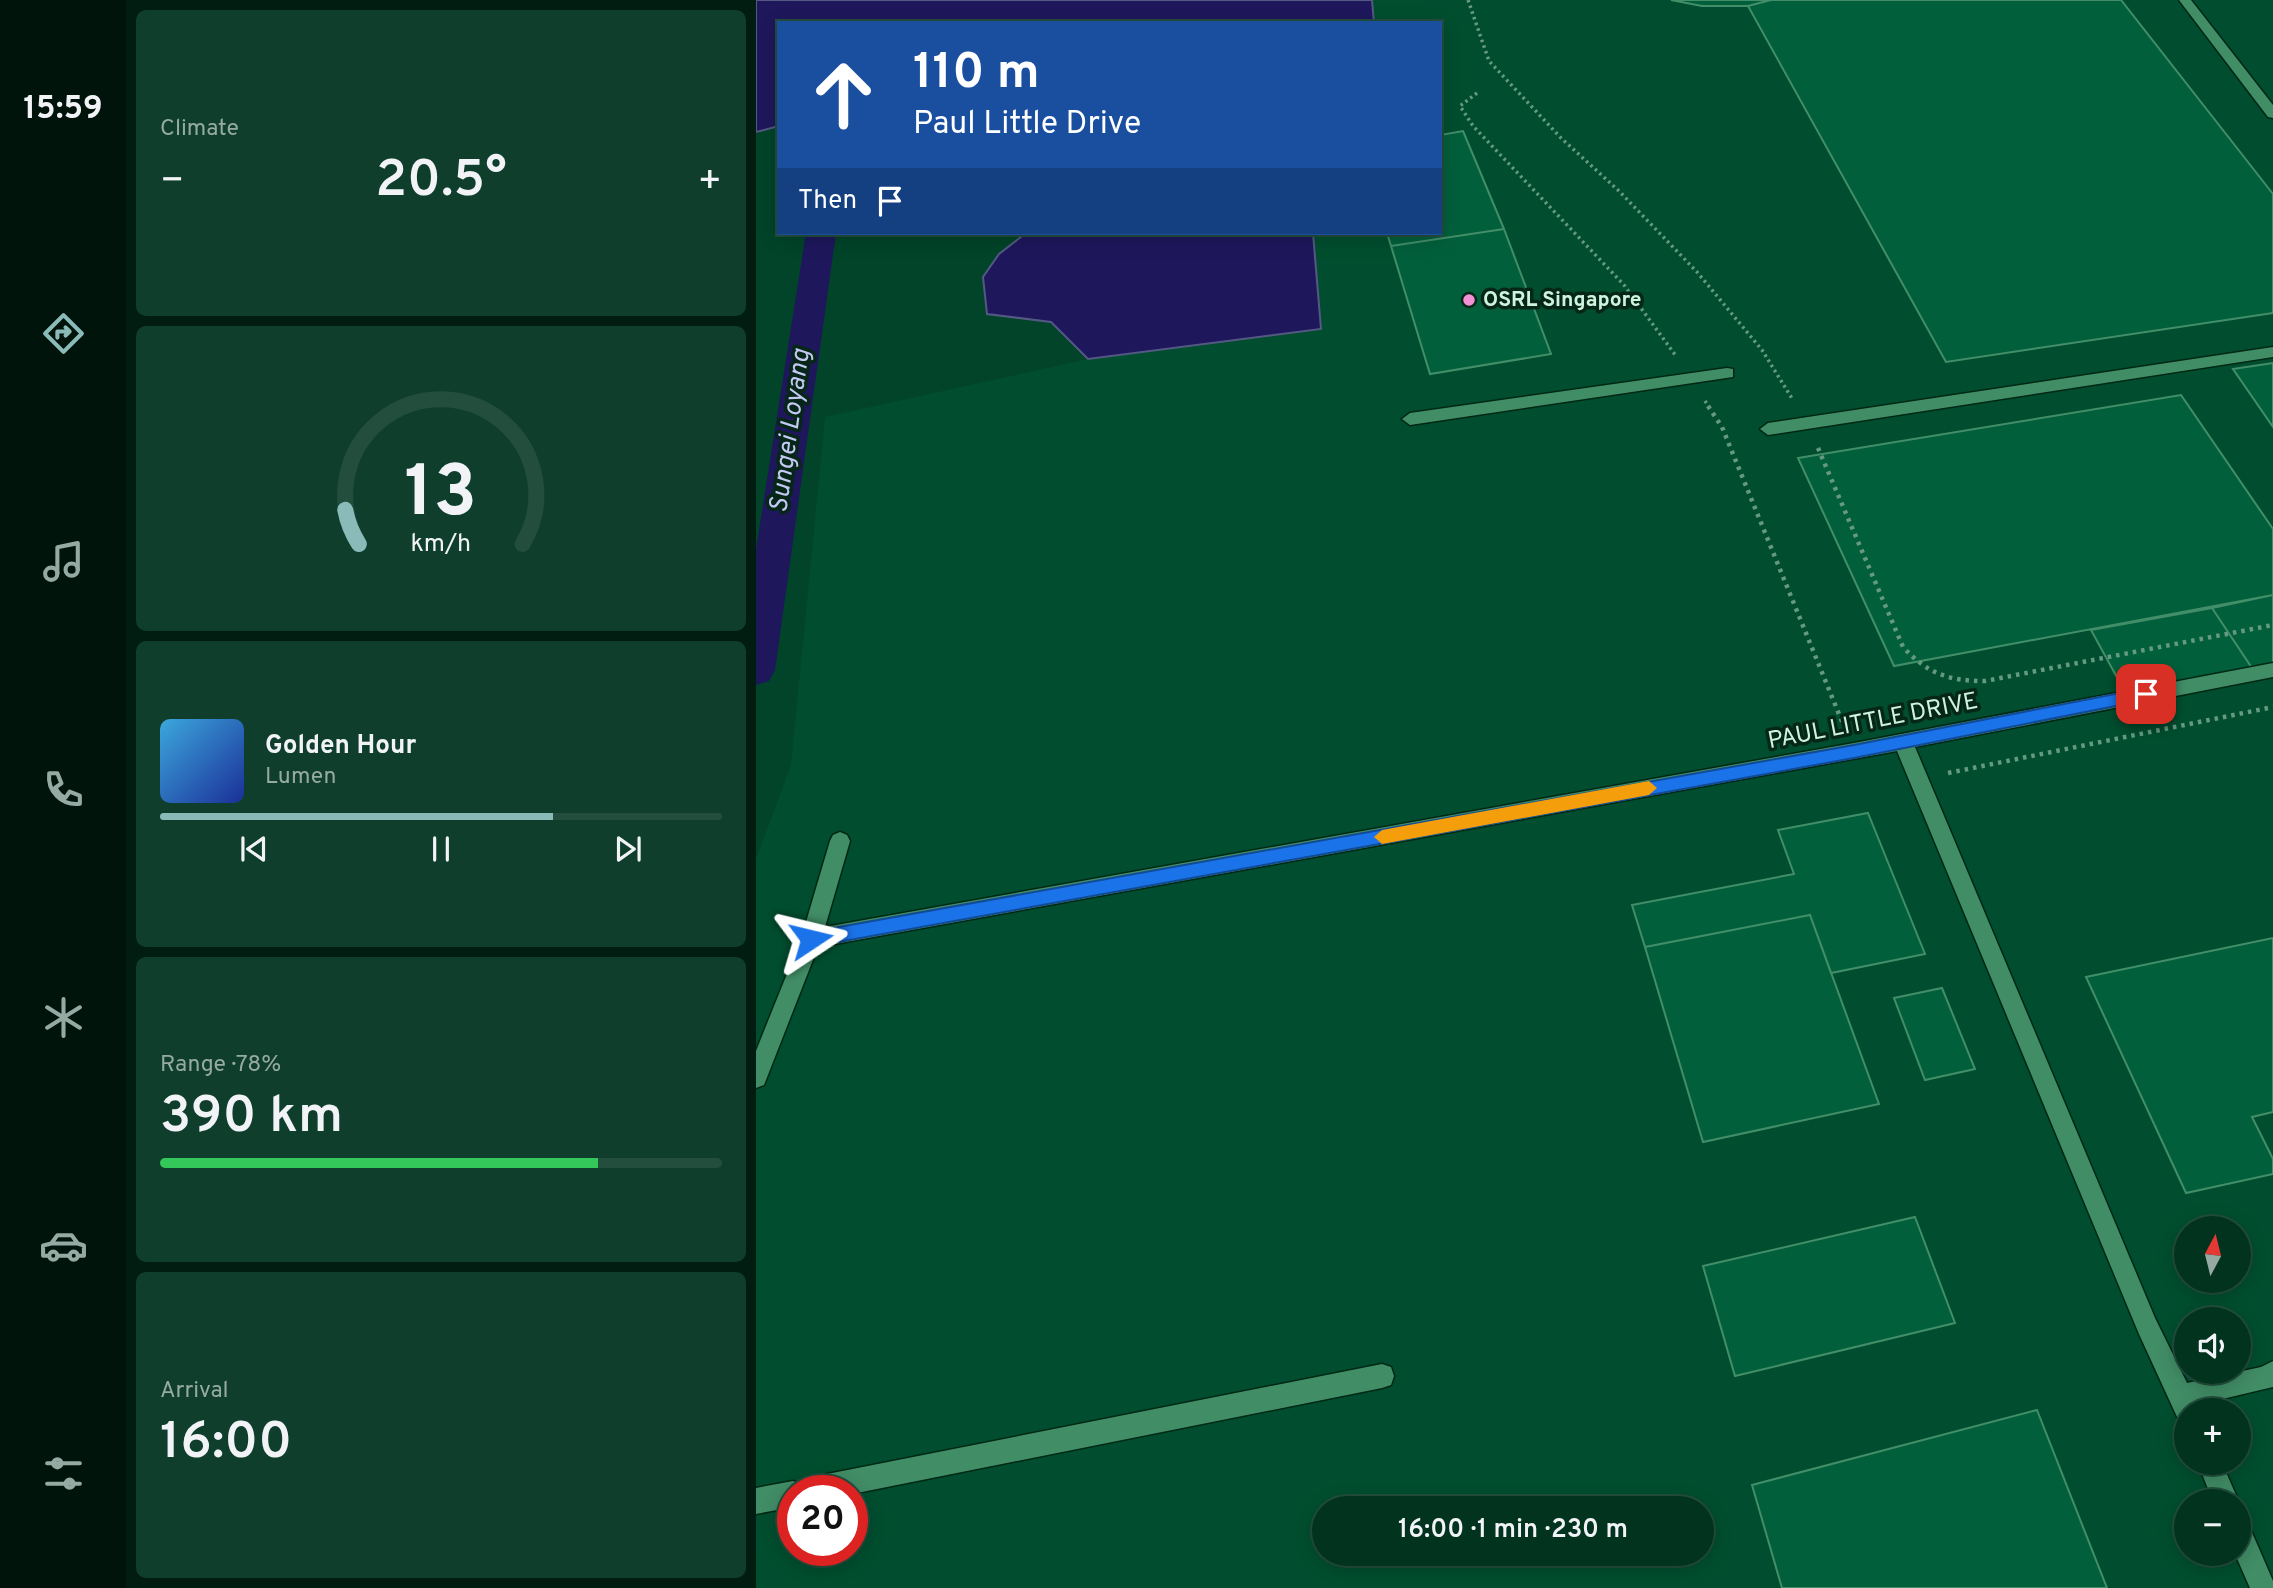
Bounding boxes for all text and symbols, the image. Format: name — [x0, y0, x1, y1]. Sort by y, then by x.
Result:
text: 110 m — [913, 44, 1040, 106]
icon: ahead — [798, 49, 889, 140]
text: 15:59 — [23, 90, 103, 130]
text: Paul Little Drive — [913, 105, 1141, 145]
text: Climate — [160, 115, 239, 144]
text: 20.5° — [375, 149, 507, 215]
text: − — [160, 158, 185, 207]
text: + — [697, 158, 722, 207]
icon: arrive — [871, 182, 909, 220]
text: Then — [798, 185, 857, 218]
place label: OSRL Singapore — [1483, 287, 1641, 314]
marker: OSRL Singapore — [1461, 292, 1477, 308]
icon: directions — [39, 309, 88, 358]
water label: Sungei Loyang — [763, 346, 819, 515]
text: 13 — [405, 451, 477, 543]
text: km/h — [411, 529, 471, 561]
icon: music — [39, 537, 88, 586]
pin — [2116, 664, 2176, 724]
icon: arrive — [2127, 675, 2165, 713]
street label: PAUL LITTLE DRIVE — [1765, 687, 1981, 757]
text: Golden Hour — [265, 730, 416, 763]
text: Lumen — [265, 763, 336, 792]
icon: phone — [39, 765, 88, 814]
icon: previous — [235, 830, 273, 868]
icon: pause — [422, 830, 460, 868]
icon: next — [609, 830, 647, 868]
position arrow — [774, 902, 848, 976]
icon: climate — [39, 993, 88, 1042]
text: Range · 78% — [160, 1051, 281, 1080]
text: 390 km — [160, 1085, 343, 1151]
north arrow — [2174, 1216, 2250, 1293]
map controls — [2174, 1216, 2251, 1566]
icon: car — [39, 1221, 88, 1270]
button: sound — [2174, 1307, 2251, 1384]
text: Arrival — [160, 1377, 229, 1406]
button: + — [2174, 1398, 2251, 1475]
text: 16:00 — [160, 1411, 292, 1477]
icon: filters — [39, 1449, 88, 1498]
speed limit sign: 20 — [777, 1475, 868, 1566]
button: − — [2174, 1489, 2251, 1566]
text: 16:00 · 1 min · 230 m — [1398, 1514, 1628, 1547]

